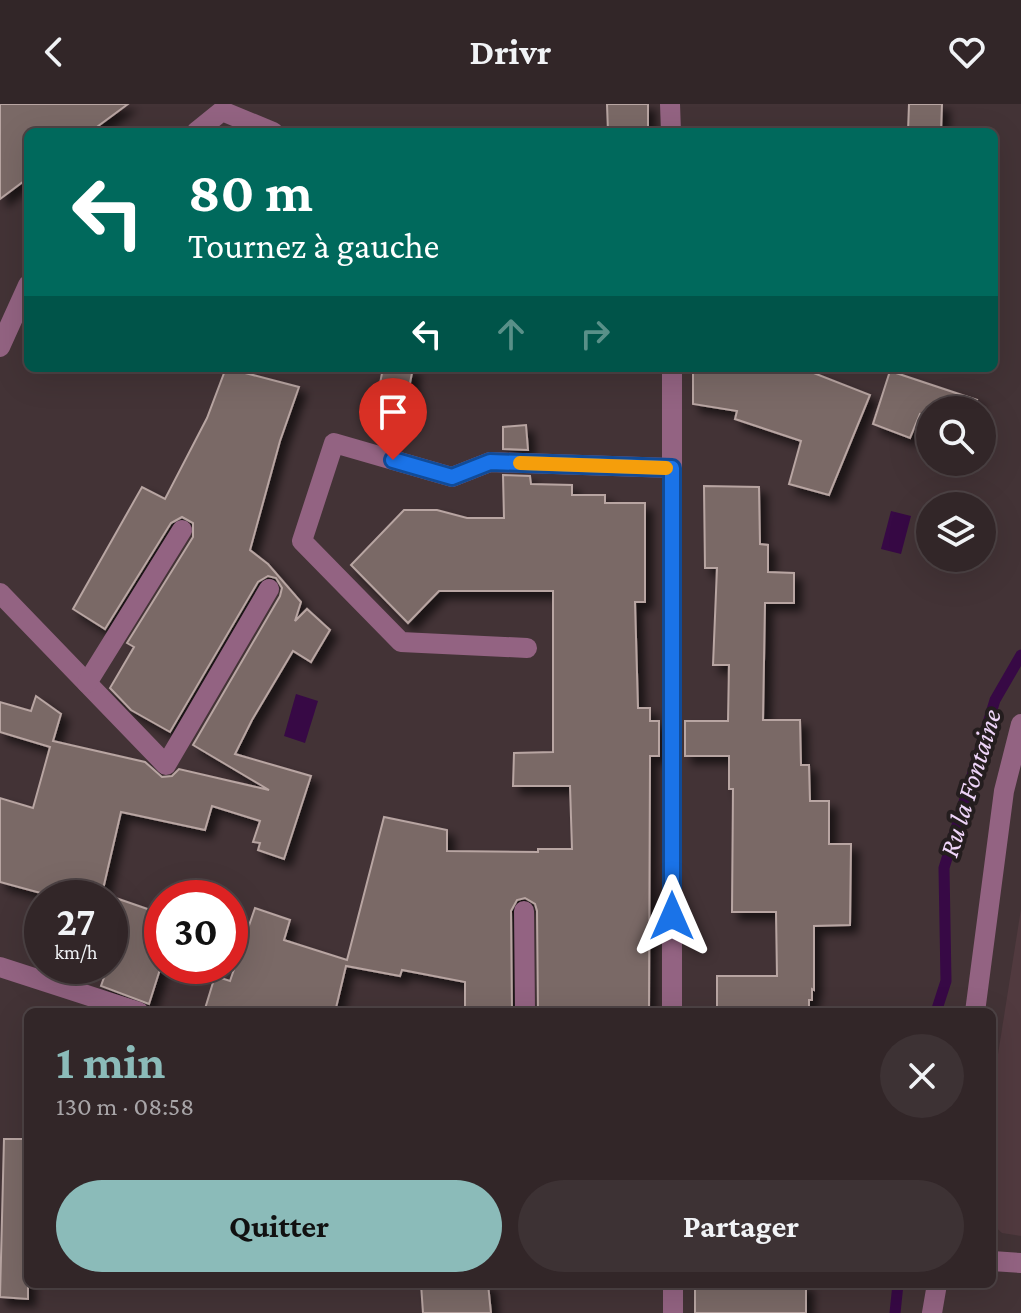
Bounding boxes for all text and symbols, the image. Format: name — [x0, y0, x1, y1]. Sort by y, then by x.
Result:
icon: back — [32, 30, 76, 74]
icon: heart — [945, 30, 989, 74]
text: Drivr — [470, 32, 551, 72]
icon: left — [56, 160, 160, 264]
text: 80 m — [188, 161, 313, 223]
text: Tournez à gauche — [188, 226, 439, 266]
icon: left — [405, 312, 449, 356]
icon: ahead — [489, 312, 533, 356]
icon: right — [573, 312, 617, 356]
pin — [359, 378, 427, 460]
icon: arrive — [371, 390, 415, 434]
map controls — [916, 396, 996, 572]
button: search — [916, 396, 996, 476]
button: layers — [916, 492, 996, 572]
water label: Ru la Fontaine — [933, 705, 1007, 861]
position arrow — [630, 874, 714, 958]
speed limit sign: 30 — [144, 880, 248, 984]
text: 27 — [57, 899, 95, 944]
text: km/h — [54, 941, 98, 963]
button: close — [880, 1034, 964, 1118]
text: 1 min — [56, 1035, 165, 1088]
text: 130 m · 08:58 — [56, 1092, 194, 1121]
button: Quitter — [56, 1180, 502, 1272]
button: Partager — [518, 1180, 964, 1272]

